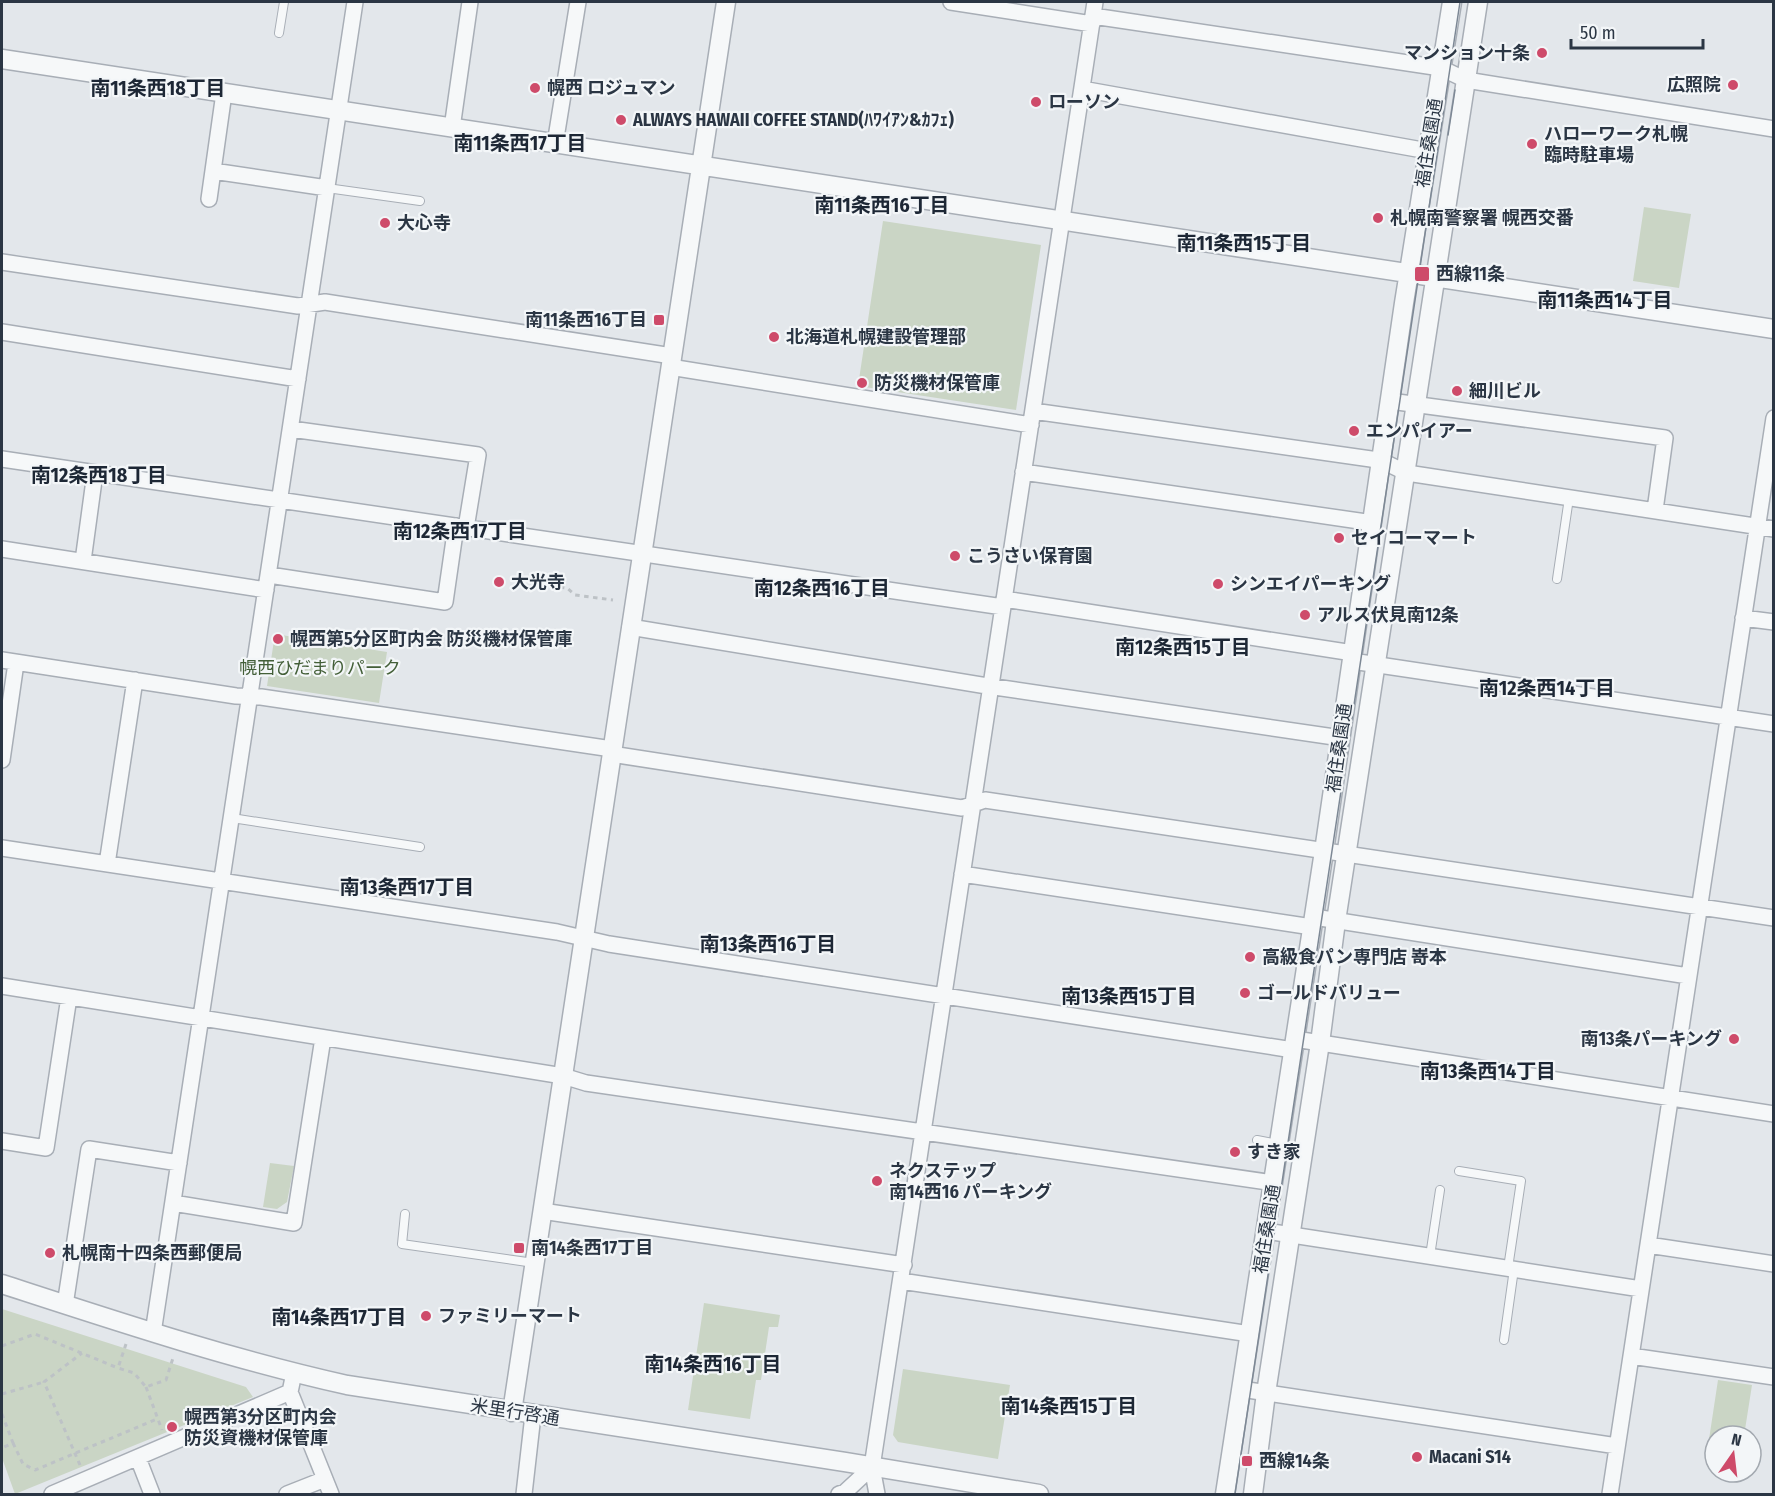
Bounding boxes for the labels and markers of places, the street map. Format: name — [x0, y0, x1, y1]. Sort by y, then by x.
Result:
place label: マンション十条 — [1404, 42, 1530, 64]
marker: マンション十条 — [1535, 46, 1549, 60]
place label: 広照院 — [1667, 74, 1721, 96]
place label: 幌西 ロジュマン — [547, 77, 675, 99]
marker: 広照院 — [1726, 78, 1740, 92]
marker: 幌西 ロジュマン — [528, 81, 542, 95]
place label: ローソン — [1048, 91, 1120, 113]
marker: ローソン — [1029, 95, 1043, 109]
place label: ALWAYS HAWAII COFFEE STAND(ﾊﾜｲｱﾝ&ｶﾌｪ) — [632, 109, 954, 131]
marker: ALWAYS HAWAII COFFEE STAND(ﾊﾜｲｱﾝ&ｶﾌｪ) — [614, 113, 628, 127]
place label: ハローワーク札幌 臨時駐車場 — [1544, 123, 1688, 166]
marker: ハローワーク札幌 臨時駐車場 — [1525, 137, 1539, 151]
place label: 札幌南警察署 幌西交番 — [1390, 207, 1574, 229]
marker: 札幌南警察署 幌西交番 — [1371, 211, 1385, 225]
place label: 大心寺 — [397, 212, 451, 234]
marker: 大心寺 — [378, 216, 392, 230]
place label: 西線11条 — [1436, 263, 1505, 285]
marker: 西線11条 — [1413, 265, 1431, 283]
place label: 南11条西16丁目 — [525, 309, 647, 331]
marker: 南11条西16丁目 — [652, 313, 666, 327]
place label: 北海道札幌建設管理部 — [786, 326, 966, 348]
marker: 北海道札幌建設管理部 — [767, 330, 781, 344]
place label: 防災機材保管庫 — [874, 372, 1000, 394]
marker: 防災機材保管庫 — [855, 376, 869, 390]
place label: 細川ビル — [1469, 380, 1541, 402]
marker: 細川ビル — [1450, 384, 1464, 398]
place label: エンパイアー — [1366, 420, 1473, 442]
marker: エンパイアー — [1347, 424, 1361, 438]
place label: セイコーマート — [1351, 527, 1477, 549]
marker: セイコーマート — [1332, 531, 1346, 545]
place label: こうさい保育園 — [967, 545, 1093, 567]
marker: こうさい保育園 — [948, 549, 962, 563]
place label: 大光寺 — [511, 571, 565, 593]
place label: シンエイパーキング — [1230, 573, 1391, 595]
marker: 大光寺 — [492, 575, 506, 589]
marker: シンエイパーキング — [1211, 577, 1225, 591]
place label: アルス伏見南12条 — [1317, 604, 1459, 626]
marker: アルス伏見南12条 — [1298, 608, 1312, 622]
place label: 幌西第5分区町内会 防災機材保管庫 — [290, 628, 573, 650]
marker: 幌西第5分区町内会 防災機材保管庫 — [271, 632, 285, 646]
place label: 高級食パン専門店 嵜本 — [1262, 946, 1447, 968]
marker: 高級食パン専門店 嵜本 — [1243, 950, 1257, 964]
place label: ゴールドバリュー — [1257, 982, 1401, 1004]
marker: ゴールドバリュー — [1238, 986, 1252, 1000]
place label: 南13条パーキング — [1580, 1028, 1722, 1050]
marker: 南13条パーキング — [1727, 1032, 1741, 1046]
place label: すき家 — [1247, 1141, 1301, 1163]
marker: すき家 — [1228, 1145, 1242, 1159]
place label: ネクステップ 南14西16 パーキング — [889, 1160, 1052, 1203]
marker: ネクステップ 南14西16 パーキング — [870, 1174, 884, 1188]
place label: 南14条西17丁目 — [531, 1237, 653, 1259]
marker: 南14条西17丁目 — [512, 1241, 526, 1255]
place label: 札幌南十四条西郵便局 — [62, 1242, 242, 1264]
marker: 札幌南十四条西郵便局 — [43, 1246, 57, 1260]
place label: ファミリーマート — [438, 1305, 582, 1327]
marker: ファミリーマート — [419, 1309, 433, 1323]
place label: 幌西第3分区町内会 防災資機材保管庫 — [184, 1406, 337, 1449]
marker: 幌西第3分区町内会 防災資機材保管庫 — [165, 1420, 179, 1434]
place label: Macani S14 — [1429, 1446, 1511, 1468]
place label: 西線14条 — [1259, 1450, 1330, 1472]
marker: Macani S14 — [1410, 1450, 1424, 1464]
marker: 西線14条 — [1240, 1454, 1254, 1468]

